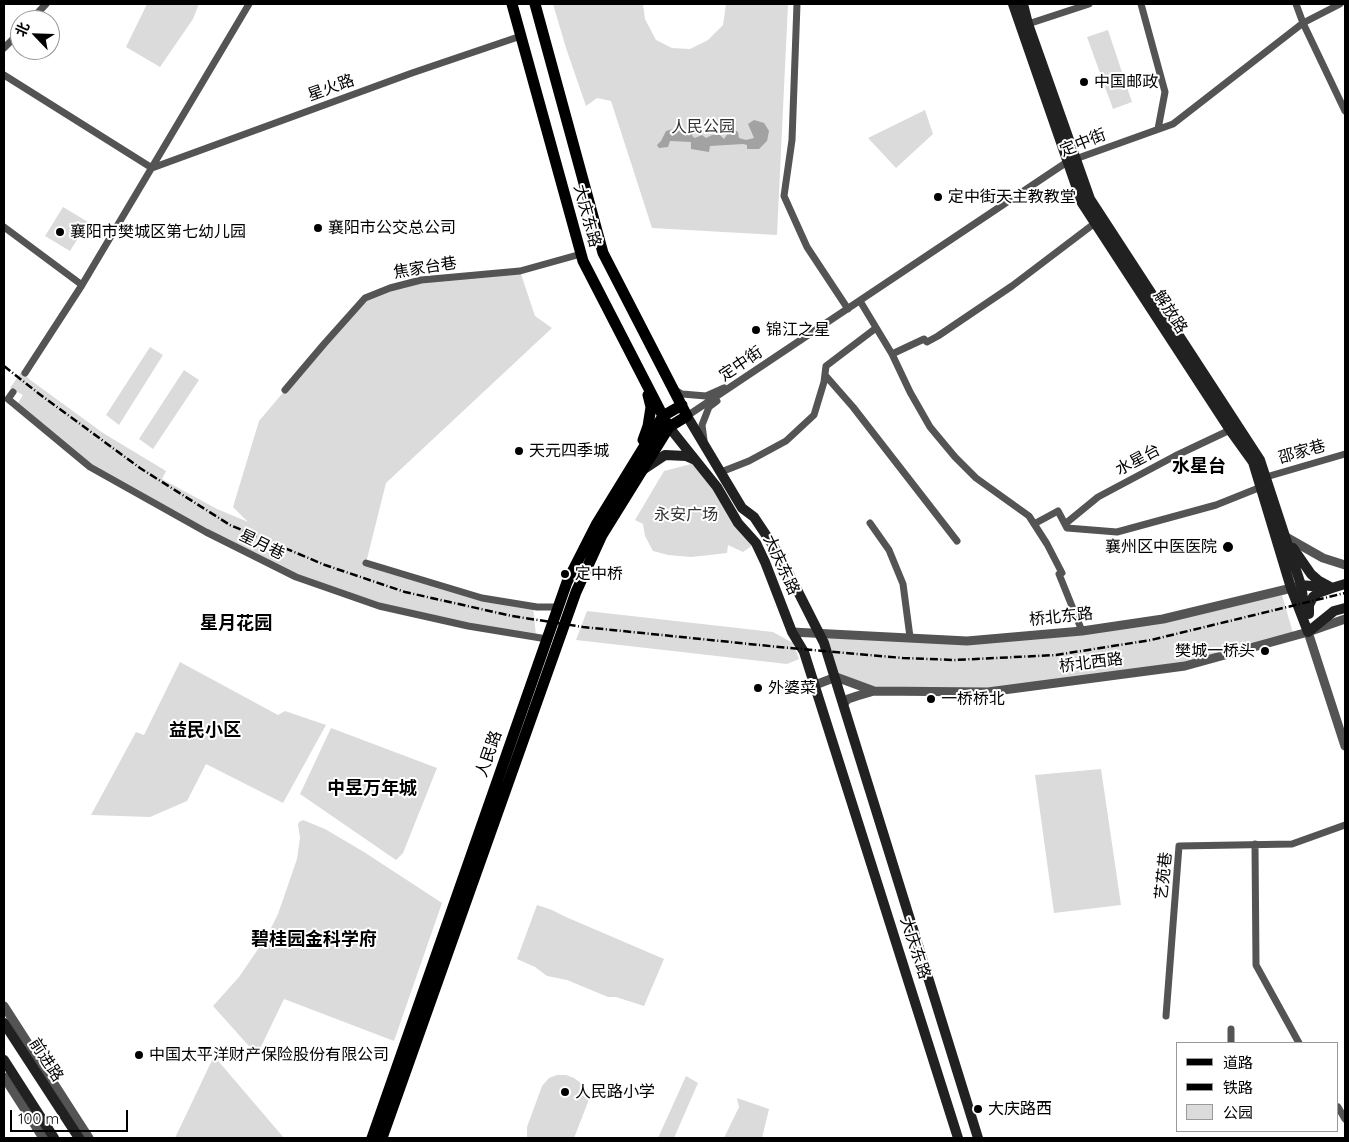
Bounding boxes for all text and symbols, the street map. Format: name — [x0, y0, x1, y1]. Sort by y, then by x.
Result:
north arrow — [10, 10, 60, 60]
text: 北 — [11, 19, 33, 39]
street label: 星火路 — [305, 71, 357, 105]
place label: 中国邮政 — [1094, 72, 1158, 92]
marker: 中国邮政 — [1078, 76, 1090, 88]
park label: 人民公园 — [671, 117, 735, 137]
street label: 定中街 — [1057, 125, 1109, 161]
street label: 大庆东路 — [569, 183, 605, 249]
place label: 定中街天主教教堂 — [948, 187, 1076, 207]
marker: 定中街天主教教堂 — [932, 191, 944, 203]
place label: 襄阳市公交总公司 — [328, 218, 456, 238]
place label: 襄阳市樊城区第七幼儿园 — [70, 222, 246, 242]
marker: 襄阳市公交总公司 — [312, 222, 324, 234]
marker: 襄阳市樊城区第七幼儿园 — [54, 226, 66, 238]
street label: 焦家台巷 — [392, 254, 458, 282]
street label: 解放路 — [1149, 287, 1191, 337]
place label: 锦江之星 — [766, 320, 830, 340]
marker: 锦江之星 — [750, 324, 762, 336]
street label: 定中街 — [716, 343, 766, 385]
street label: 邵家巷 — [1276, 436, 1328, 468]
street label: 水星台 — [1112, 440, 1164, 480]
place label: 天元四季城 — [529, 441, 609, 461]
marker: 天元四季城 — [513, 445, 525, 457]
district label: 水星台 — [1172, 456, 1226, 478]
park label: 永安广场 — [654, 505, 718, 525]
street label: 星月巷 — [236, 526, 288, 564]
street label: 大庆东路 — [759, 532, 803, 598]
place label: 襄州区中医医院 — [1105, 537, 1217, 557]
marker: 襄州区中医医院 — [1221, 540, 1235, 554]
place label: 定中桥 — [575, 564, 623, 584]
marker: 定中桥 — [559, 568, 571, 580]
street label: 桥北东路 — [1028, 604, 1094, 630]
district label: 星月花园 — [200, 613, 272, 635]
place label: 樊城一桥头 — [1175, 641, 1255, 661]
marker: 樊城一桥头 — [1259, 645, 1271, 657]
street label: 桥北西路 — [1058, 650, 1124, 676]
place label: 外婆菜 — [768, 678, 816, 698]
marker: 外婆菜 — [752, 682, 764, 694]
place label: 一桥桥北 — [941, 689, 1005, 709]
marker: 一桥桥北 — [925, 693, 937, 705]
district label: 益民小区 — [169, 720, 241, 742]
street label: 人民路 — [472, 728, 506, 780]
district label: 中昱万年城 — [327, 778, 417, 800]
street label: 艺苑巷 — [1152, 851, 1176, 901]
street label: 大庆东路 — [896, 915, 934, 981]
district label: 碧桂园金科学府 — [251, 929, 377, 951]
street label: 前进路 — [25, 1035, 67, 1085]
legend — [1176, 1042, 1339, 1132]
place label: 中国太平洋财产保险股份有限公司 — [149, 1045, 389, 1065]
marker: 中国太平洋财产保险股份有限公司 — [133, 1049, 145, 1061]
text: 道路 — [1223, 1053, 1253, 1072]
text: 铁路 — [1223, 1078, 1253, 1097]
place label: 人民路小学 — [575, 1082, 655, 1102]
marker: 人民路小学 — [559, 1086, 571, 1098]
place label: 大庆路西 — [988, 1099, 1052, 1119]
scale bar — [12, 1100, 130, 1132]
marker: 大庆路西 — [972, 1103, 984, 1115]
text: 公园 — [1223, 1103, 1253, 1122]
text: 100 m — [18, 1109, 59, 1128]

